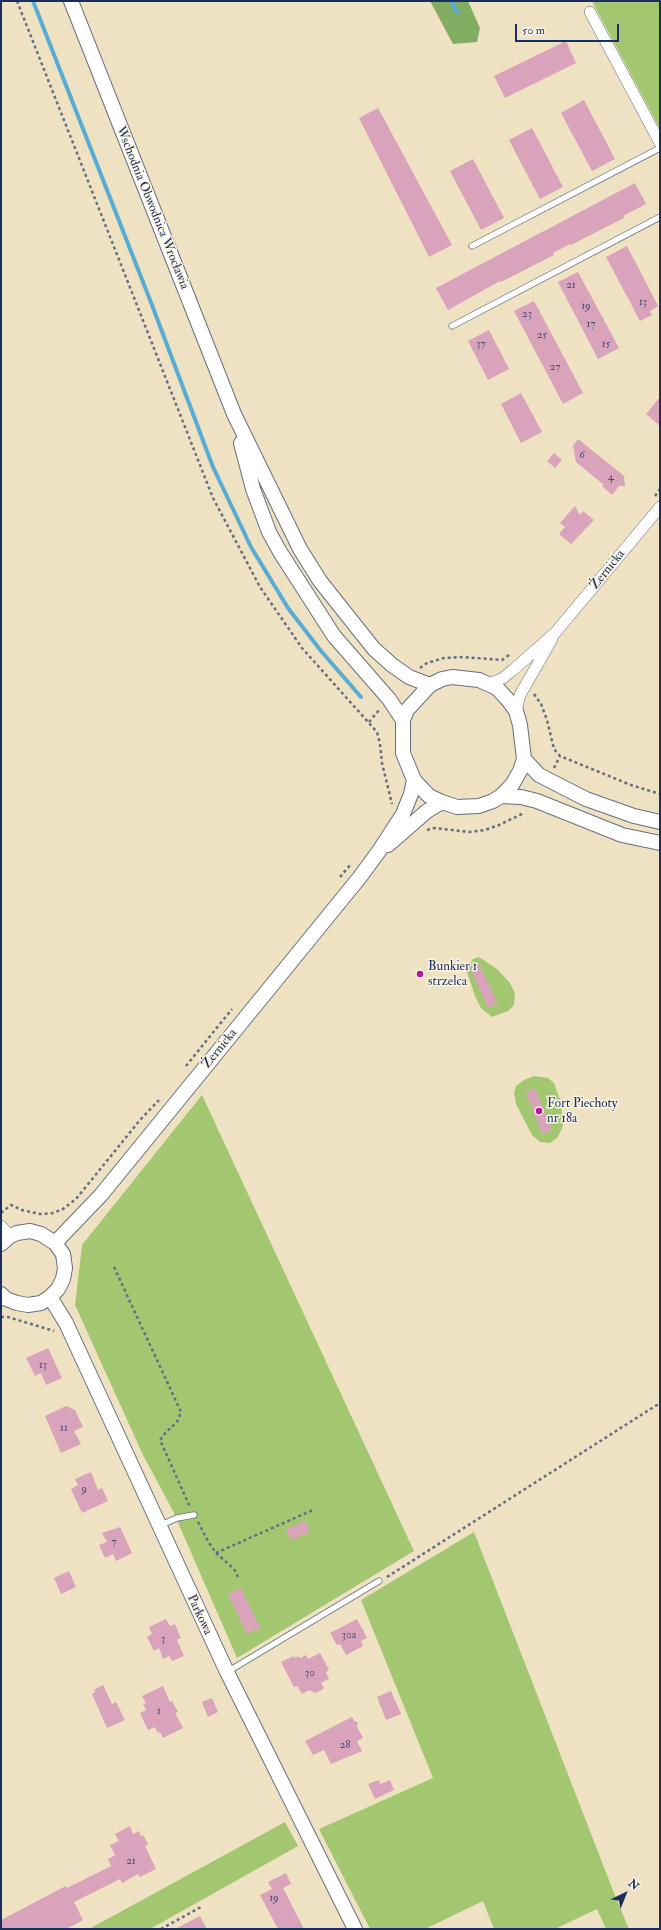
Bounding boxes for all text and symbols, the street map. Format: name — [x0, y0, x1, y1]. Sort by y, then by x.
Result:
scale bar — [517, 16, 621, 42]
text: 50 m — [522, 23, 545, 38]
street label: Wschodnia Obwodnica Wrocławia — [112, 124, 192, 292]
house number: 21 — [566, 279, 576, 293]
house number: 13 — [639, 296, 647, 310]
house number: 19 — [581, 300, 591, 314]
house number: 23 — [522, 308, 532, 322]
house number: 17 — [587, 318, 595, 332]
house number: 25 — [537, 329, 547, 343]
house number: 37 — [476, 338, 486, 352]
house number: 15 — [602, 338, 610, 352]
house number: 27 — [550, 361, 560, 375]
house number: 6 — [579, 449, 585, 463]
house number: 4 — [608, 471, 614, 485]
street label: Żernicka — [587, 547, 629, 593]
place label: Bunkier 1 strzelca — [428, 959, 477, 990]
marker: Bunkier 1 strzelca — [415, 969, 425, 979]
street label: Żernicka — [199, 1026, 241, 1072]
place label: Fort Piechoty nr 18a — [547, 1096, 618, 1127]
marker: Fort Piechoty nr 18a — [534, 1106, 544, 1116]
house number: 13 — [39, 1359, 47, 1373]
house number: 11 — [60, 1422, 68, 1436]
house number: 9 — [81, 1483, 87, 1497]
house number: 7 — [111, 1536, 117, 1550]
street label: Parkowa — [183, 1592, 215, 1638]
house number: 30a — [342, 1629, 356, 1643]
house number: 3 — [161, 1633, 165, 1647]
house number: 30 — [305, 1667, 315, 1681]
house number: 1 — [157, 1705, 161, 1719]
house number: 28 — [340, 1739, 350, 1753]
house number: 21 — [126, 1855, 136, 1869]
north arrow — [605, 1874, 645, 1914]
text: N — [625, 1877, 642, 1893]
house number: 19 — [269, 1892, 279, 1906]

